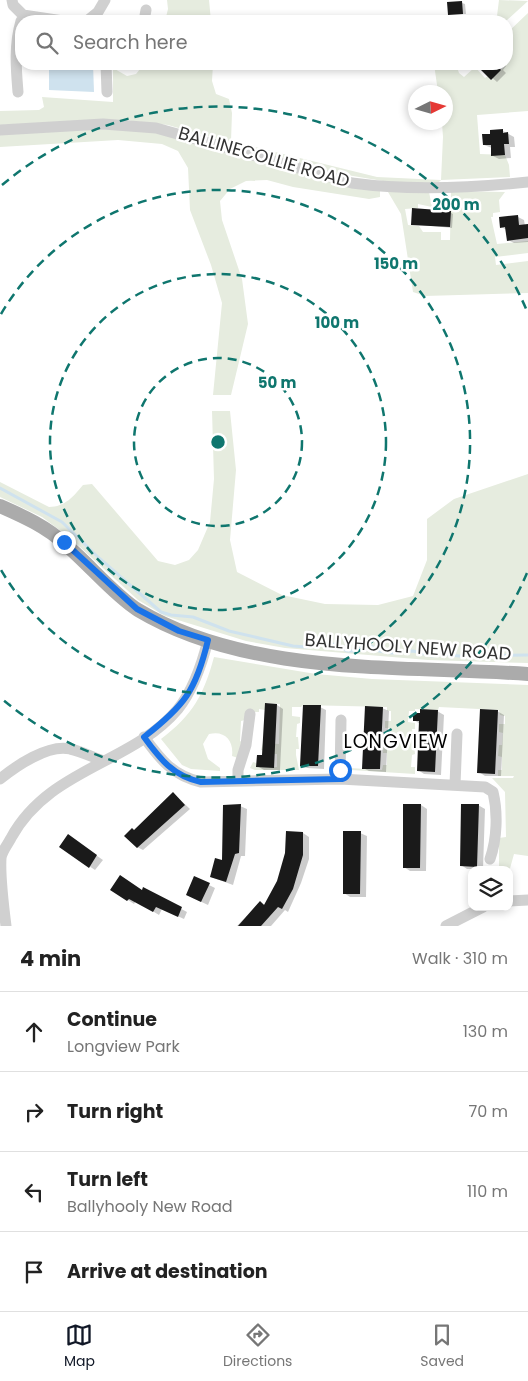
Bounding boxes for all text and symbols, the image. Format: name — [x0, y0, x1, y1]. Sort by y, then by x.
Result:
search box — [15, 15, 513, 70]
icon: search — [33, 29, 61, 57]
text: Search here — [73, 29, 187, 56]
north arrow — [408, 85, 453, 130]
street label: BALLINECOLLIE ROAD — [176, 120, 353, 193]
text: 200 m — [432, 194, 480, 215]
text: 150 m — [374, 253, 418, 274]
text: 100 m — [315, 312, 359, 333]
text: 50 m — [258, 372, 296, 393]
centre of rings — [209, 433, 227, 451]
route end — [53, 531, 76, 554]
street label: BALLYHOOLY NEW ROAD — [304, 627, 512, 666]
district label: LONGVIEW — [343, 728, 449, 755]
route start — [329, 759, 352, 782]
map controls — [468, 866, 513, 911]
button: layers — [468, 866, 513, 911]
text: 4 min — [20, 944, 81, 973]
text: Walk · 310 m — [412, 947, 508, 970]
text: Continue — [67, 1006, 157, 1033]
icon: ahead — [20, 1018, 48, 1046]
text: 130 m — [463, 1020, 508, 1043]
text: Longview Park — [67, 1035, 180, 1058]
icon: right — [20, 1098, 48, 1126]
text: Turn right — [67, 1098, 163, 1125]
text: 70 m — [468, 1100, 508, 1123]
text: Turn left — [67, 1166, 148, 1193]
icon: left — [20, 1178, 48, 1206]
text: 110 m — [467, 1180, 508, 1203]
text: Ballyhooly New Road — [67, 1195, 233, 1218]
icon: arrive — [20, 1258, 48, 1286]
text: Arrive at destination — [67, 1258, 268, 1285]
tab: Map — [64, 1321, 95, 1372]
tab: Directions — [223, 1321, 292, 1372]
tab: Saved — [420, 1321, 464, 1372]

